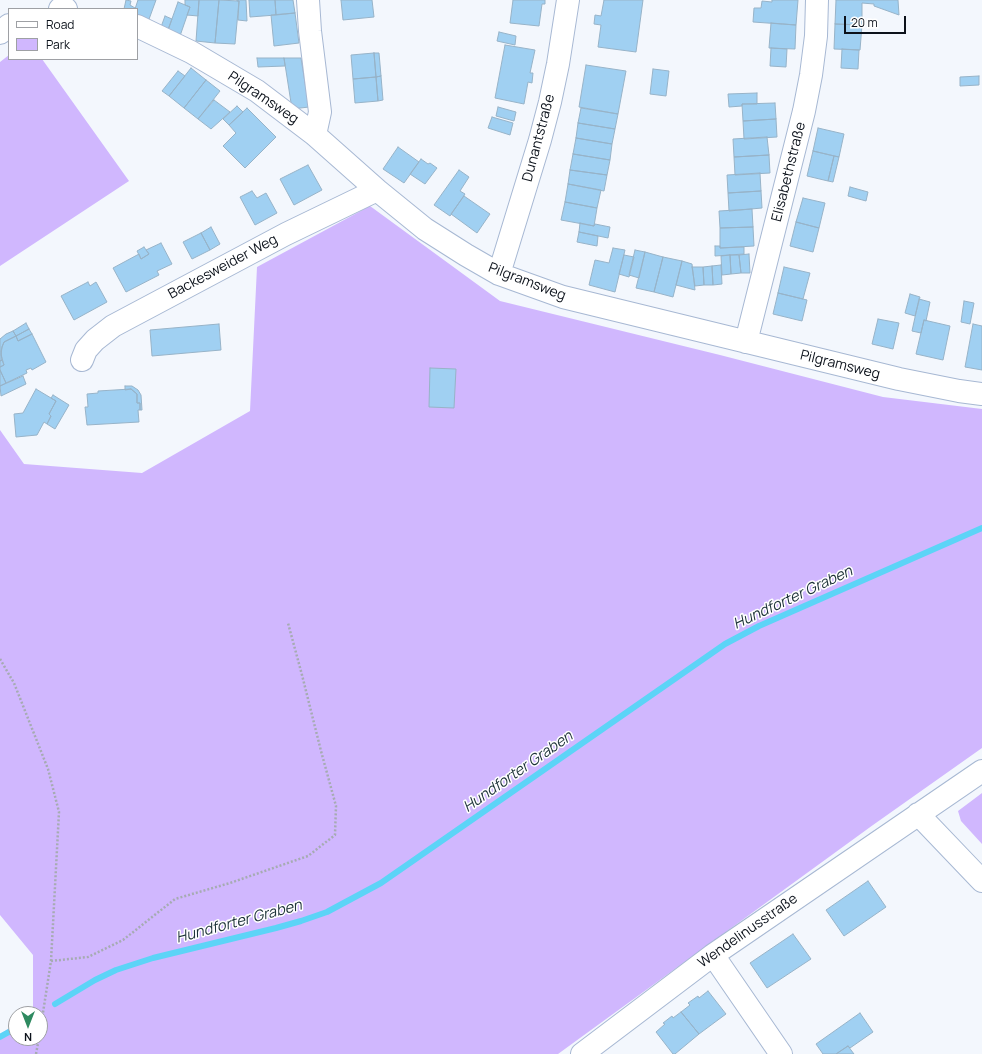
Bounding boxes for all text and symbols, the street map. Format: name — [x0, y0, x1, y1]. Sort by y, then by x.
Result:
legend — [8, 8, 138, 60]
scale bar — [846, 8, 908, 34]
text: 20 m — [851, 14, 878, 31]
text: Road — [46, 16, 74, 33]
text: Park — [46, 36, 70, 53]
street label: Pilgramsweg — [224, 68, 302, 128]
street label: Dunantstraße — [519, 92, 559, 184]
street label: Elisabethstraße — [768, 120, 810, 224]
street label: Backesweider Weg — [166, 231, 280, 303]
street label: Pilgramsweg — [486, 260, 568, 304]
street label: Pilgramsweg — [798, 347, 882, 383]
water label: Hundforter Graben — [731, 562, 855, 634]
water label: Hundforter Graben — [460, 728, 576, 816]
street label: Wendelinusstraße — [695, 890, 801, 972]
water label: Hundforter Graben — [174, 897, 304, 947]
north arrow — [8, 1006, 48, 1046]
text: N — [24, 1030, 32, 1045]

